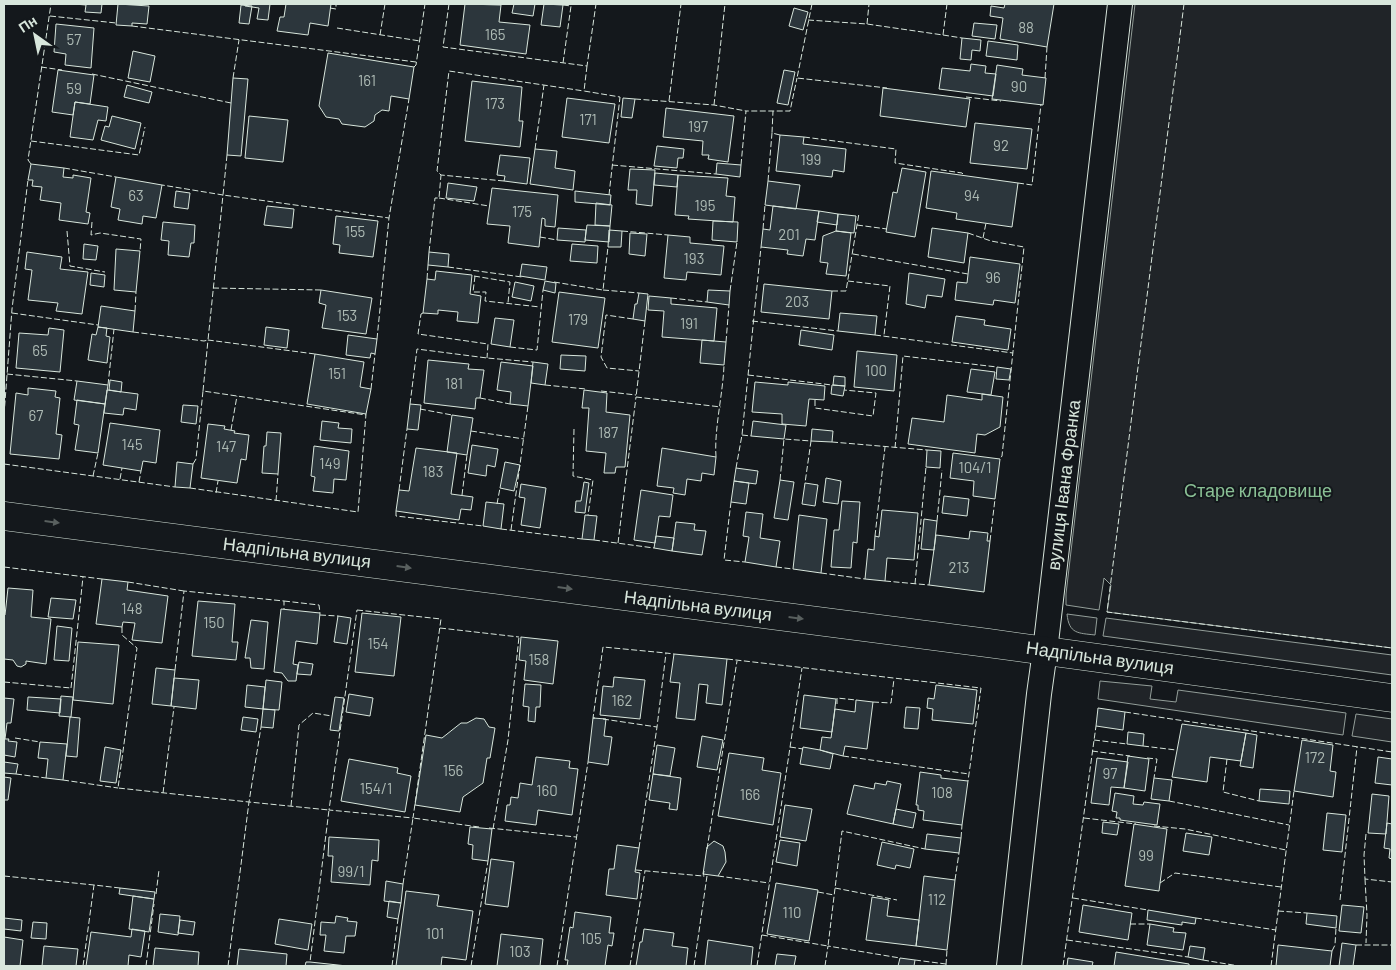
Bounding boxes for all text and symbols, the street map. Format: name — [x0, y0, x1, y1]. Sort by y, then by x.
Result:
north arrow — [10, 10, 60, 60]
text: Пн — [15, 12, 40, 36]
house number: 88 — [1018, 18, 1034, 36]
house number: 165 — [485, 25, 505, 43]
house number: 57 — [67, 30, 81, 48]
house number: 161 — [358, 71, 376, 89]
house number: 90 — [1011, 77, 1027, 95]
house number: 59 — [66, 79, 82, 97]
house number: 173 — [485, 94, 505, 112]
house number: 171 — [579, 110, 597, 128]
house number: 197 — [688, 117, 708, 135]
house number: 92 — [993, 136, 1009, 154]
house number: 199 — [801, 150, 821, 168]
house number: 63 — [128, 186, 144, 204]
house number: 94 — [964, 186, 980, 204]
house number: 195 — [695, 196, 715, 214]
house number: 175 — [512, 202, 532, 220]
house number: 155 — [345, 222, 365, 240]
house number: 201 — [778, 225, 800, 243]
house number: 193 — [684, 249, 704, 267]
house number: 96 — [985, 268, 1001, 286]
house number: 203 — [785, 292, 809, 310]
house number: 153 — [337, 306, 357, 324]
house number: 179 — [568, 310, 588, 328]
house number: 191 — [680, 314, 698, 332]
house number: 65 — [32, 341, 48, 359]
house number: 100 — [865, 361, 887, 379]
house number: 151 — [328, 364, 346, 382]
house number: 181 — [445, 374, 463, 392]
street label: вулиця Івана Франка — [1042, 397, 1085, 572]
house number: 67 — [29, 406, 43, 424]
house number: 187 — [598, 423, 618, 441]
house number: 145 — [121, 435, 143, 453]
house number: 147 — [216, 437, 236, 455]
house number: 149 — [319, 454, 341, 472]
house number: 104/1 — [958, 458, 992, 476]
house number: 183 — [423, 462, 443, 480]
park label: Старе кладовище — [1184, 479, 1332, 501]
one-way arrow — [44, 518, 60, 526]
street label: Надпільна вулиця — [222, 532, 372, 572]
house number: 213 — [949, 558, 969, 576]
one-way arrow — [397, 563, 413, 571]
one-way arrow — [558, 584, 574, 592]
street label: Надпільна вулиця — [623, 585, 773, 625]
house number: 148 — [121, 599, 143, 617]
house number: 150 — [203, 613, 225, 631]
one-way arrow — [788, 615, 804, 623]
house number: 154 — [367, 634, 389, 652]
street label: Надпільна вулиця — [1025, 636, 1175, 678]
house number: 158 — [529, 650, 549, 668]
house number: 162 — [611, 691, 633, 709]
house number: 172 — [1305, 748, 1325, 766]
house number: 156 — [443, 761, 463, 779]
house number: 97 — [1103, 764, 1117, 782]
house number: 154/1 — [360, 779, 392, 797]
house number: 160 — [536, 781, 558, 799]
house number: 108 — [931, 783, 953, 801]
house number: 166 — [740, 785, 760, 803]
house number: 99 — [1138, 846, 1154, 864]
house number: 99/1 — [338, 862, 364, 880]
house number: 112 — [928, 890, 946, 908]
house number: 110 — [782, 903, 802, 921]
house number: 101 — [426, 924, 444, 942]
house number: 105 — [580, 929, 602, 947]
house number: 103 — [509, 942, 531, 960]

